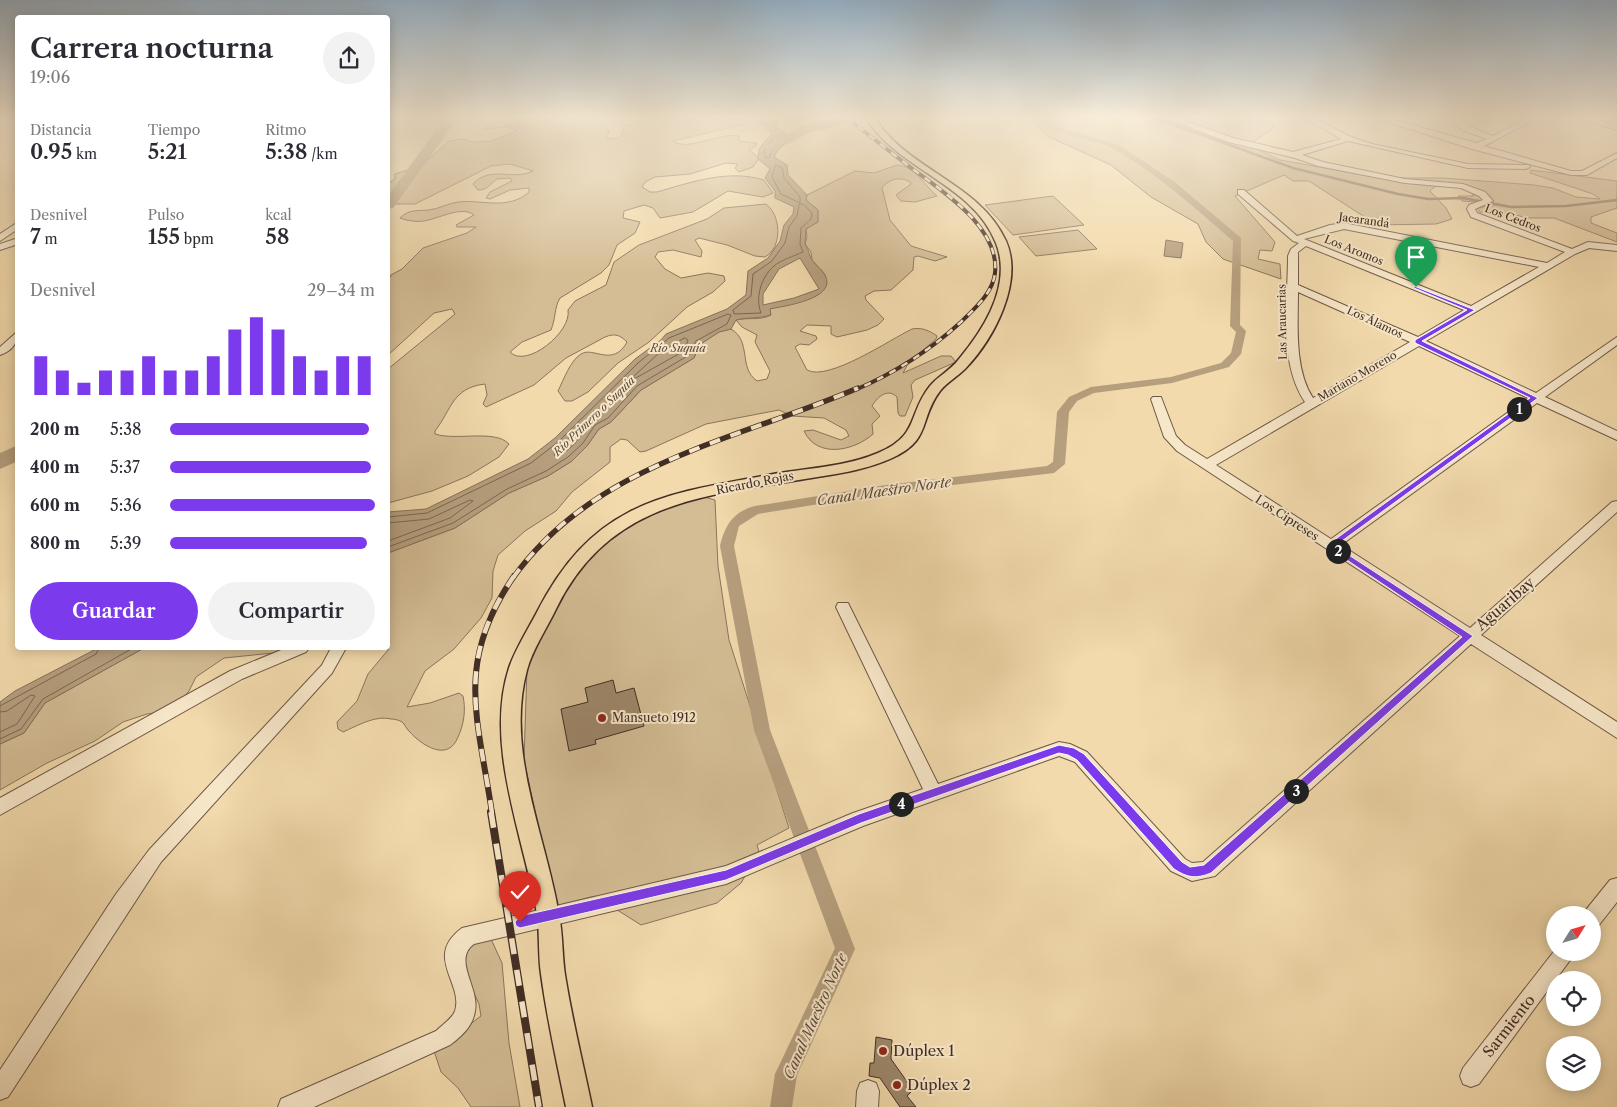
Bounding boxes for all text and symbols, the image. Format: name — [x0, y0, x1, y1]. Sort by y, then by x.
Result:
text: Carrera nocturna — [30, 31, 273, 65]
button: share — [323, 32, 375, 84]
text: 19:06 — [30, 67, 70, 87]
text: Distancia — [30, 121, 92, 139]
text: Tiempo — [148, 121, 200, 139]
text: Ritmo — [265, 121, 306, 139]
text: 0.95 — [30, 139, 72, 164]
text: 5:21 — [148, 139, 187, 164]
text: 5:38 — [265, 139, 308, 164]
text: km — [72, 145, 97, 163]
text: /km — [308, 145, 337, 163]
street label: Los Cedros — [1483, 201, 1543, 235]
text: Desnivel — [30, 206, 87, 224]
text: Pulso — [148, 206, 184, 224]
text: kcal — [265, 206, 292, 224]
street label: Jacarandá — [1336, 209, 1390, 231]
text: 7 — [30, 224, 41, 249]
text: 155 — [148, 224, 180, 249]
text: 58 — [265, 224, 290, 249]
text: m — [41, 230, 58, 248]
text: bpm — [180, 230, 214, 248]
street label: Los Aromos — [1322, 232, 1386, 268]
pin — [1395, 236, 1437, 287]
icon: arrive — [1402, 243, 1430, 271]
text: Desnivel — [30, 280, 96, 300]
text: 29–34 m — [307, 280, 375, 300]
street label: Las Araucarias — [1274, 284, 1290, 360]
street label: Los Álamos — [1345, 303, 1405, 341]
water label: Río Suquía — [649, 341, 706, 355]
street label: Mariano Moreno — [1315, 348, 1399, 404]
water label: Río Primero o Suquía — [550, 373, 638, 459]
pin: 1 — [1506, 396, 1532, 422]
text: 1 — [1516, 400, 1523, 418]
text: 200 m — [30, 419, 80, 439]
text: 5:38 — [110, 419, 141, 439]
text: 400 m — [30, 457, 80, 477]
text: 5:37 — [110, 457, 140, 477]
street label: Ricardo Rojas — [715, 468, 795, 497]
water label: Canal Maestro Norte — [816, 472, 954, 509]
street label: Los Cipreses — [1253, 491, 1322, 544]
text: 600 m — [30, 495, 80, 515]
text: 5:36 — [110, 495, 141, 515]
text: 800 m — [30, 533, 80, 553]
text: 5:39 — [110, 533, 141, 553]
pin: 2 — [1326, 538, 1350, 564]
text: 2 — [1334, 542, 1343, 560]
street label: Aguaribay — [1471, 572, 1539, 635]
button: Guardar — [30, 582, 198, 640]
button: Compartir — [208, 582, 375, 640]
place label: Mansueto 1912 — [612, 710, 696, 725]
marker: Mansueto 1912 — [596, 712, 608, 724]
pin: 3 — [1284, 778, 1308, 804]
text: 3 — [1293, 782, 1300, 800]
pin: 4 — [888, 792, 914, 816]
text: 4 — [897, 795, 906, 813]
pin — [499, 871, 541, 922]
icon: check — [506, 878, 534, 906]
north arrow — [1546, 906, 1601, 961]
map controls — [1546, 906, 1601, 1091]
water label: Canal Maestro Norte — [779, 949, 851, 1082]
button: locate — [1546, 971, 1601, 1026]
street label: Sarmiento — [1478, 991, 1539, 1061]
button: layers — [1546, 1036, 1601, 1091]
place label: Dúplex 1 — [893, 1041, 955, 1060]
marker: Dúplex 1 — [877, 1045, 889, 1057]
place label: Dúplex 2 — [907, 1075, 971, 1094]
marker: Dúplex 2 — [891, 1079, 903, 1091]

